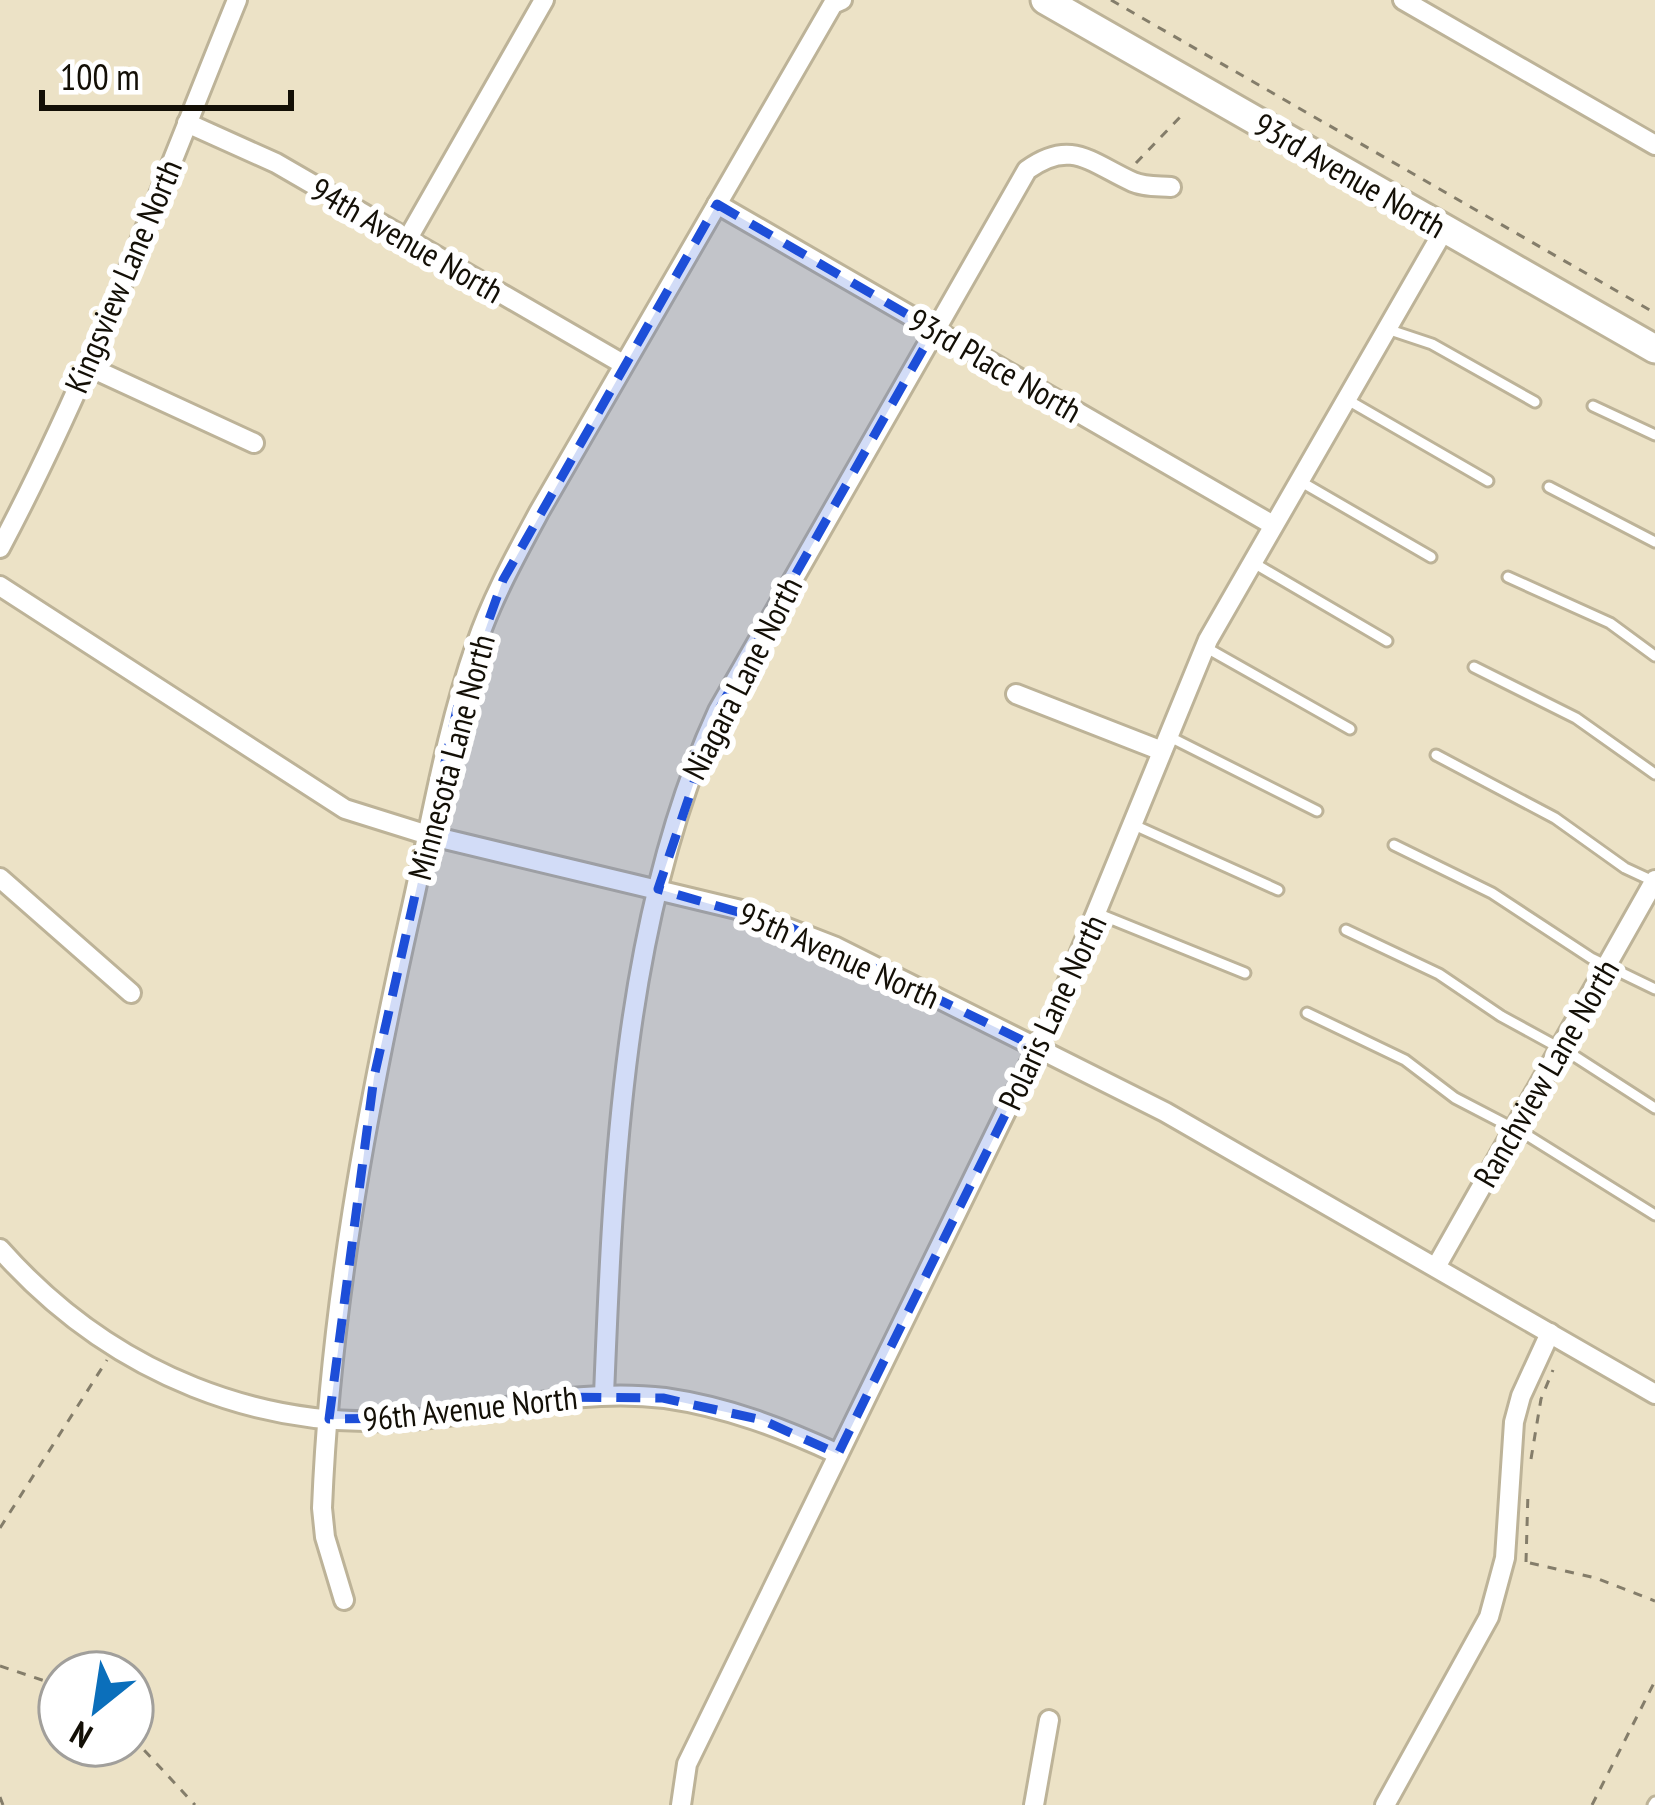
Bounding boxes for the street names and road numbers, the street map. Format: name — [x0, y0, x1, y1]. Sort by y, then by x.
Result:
street label: 93rd Avenue North — [1246, 102, 1454, 247]
street label: Kingsview Lane North — [54, 153, 191, 399]
street label: 94th Avenue North — [303, 167, 511, 312]
street label: 93rd Place North — [901, 298, 1090, 431]
street label: Niagara Lane North — [672, 569, 811, 786]
street label: Minnesota Lane North — [397, 629, 504, 884]
street label: 95th Avenue North — [732, 891, 946, 1018]
street label: Polaris Lane North — [988, 907, 1115, 1116]
street label: Ranchview Lane North — [1463, 951, 1628, 1194]
street label: 96th Avenue North — [361, 1375, 579, 1440]

